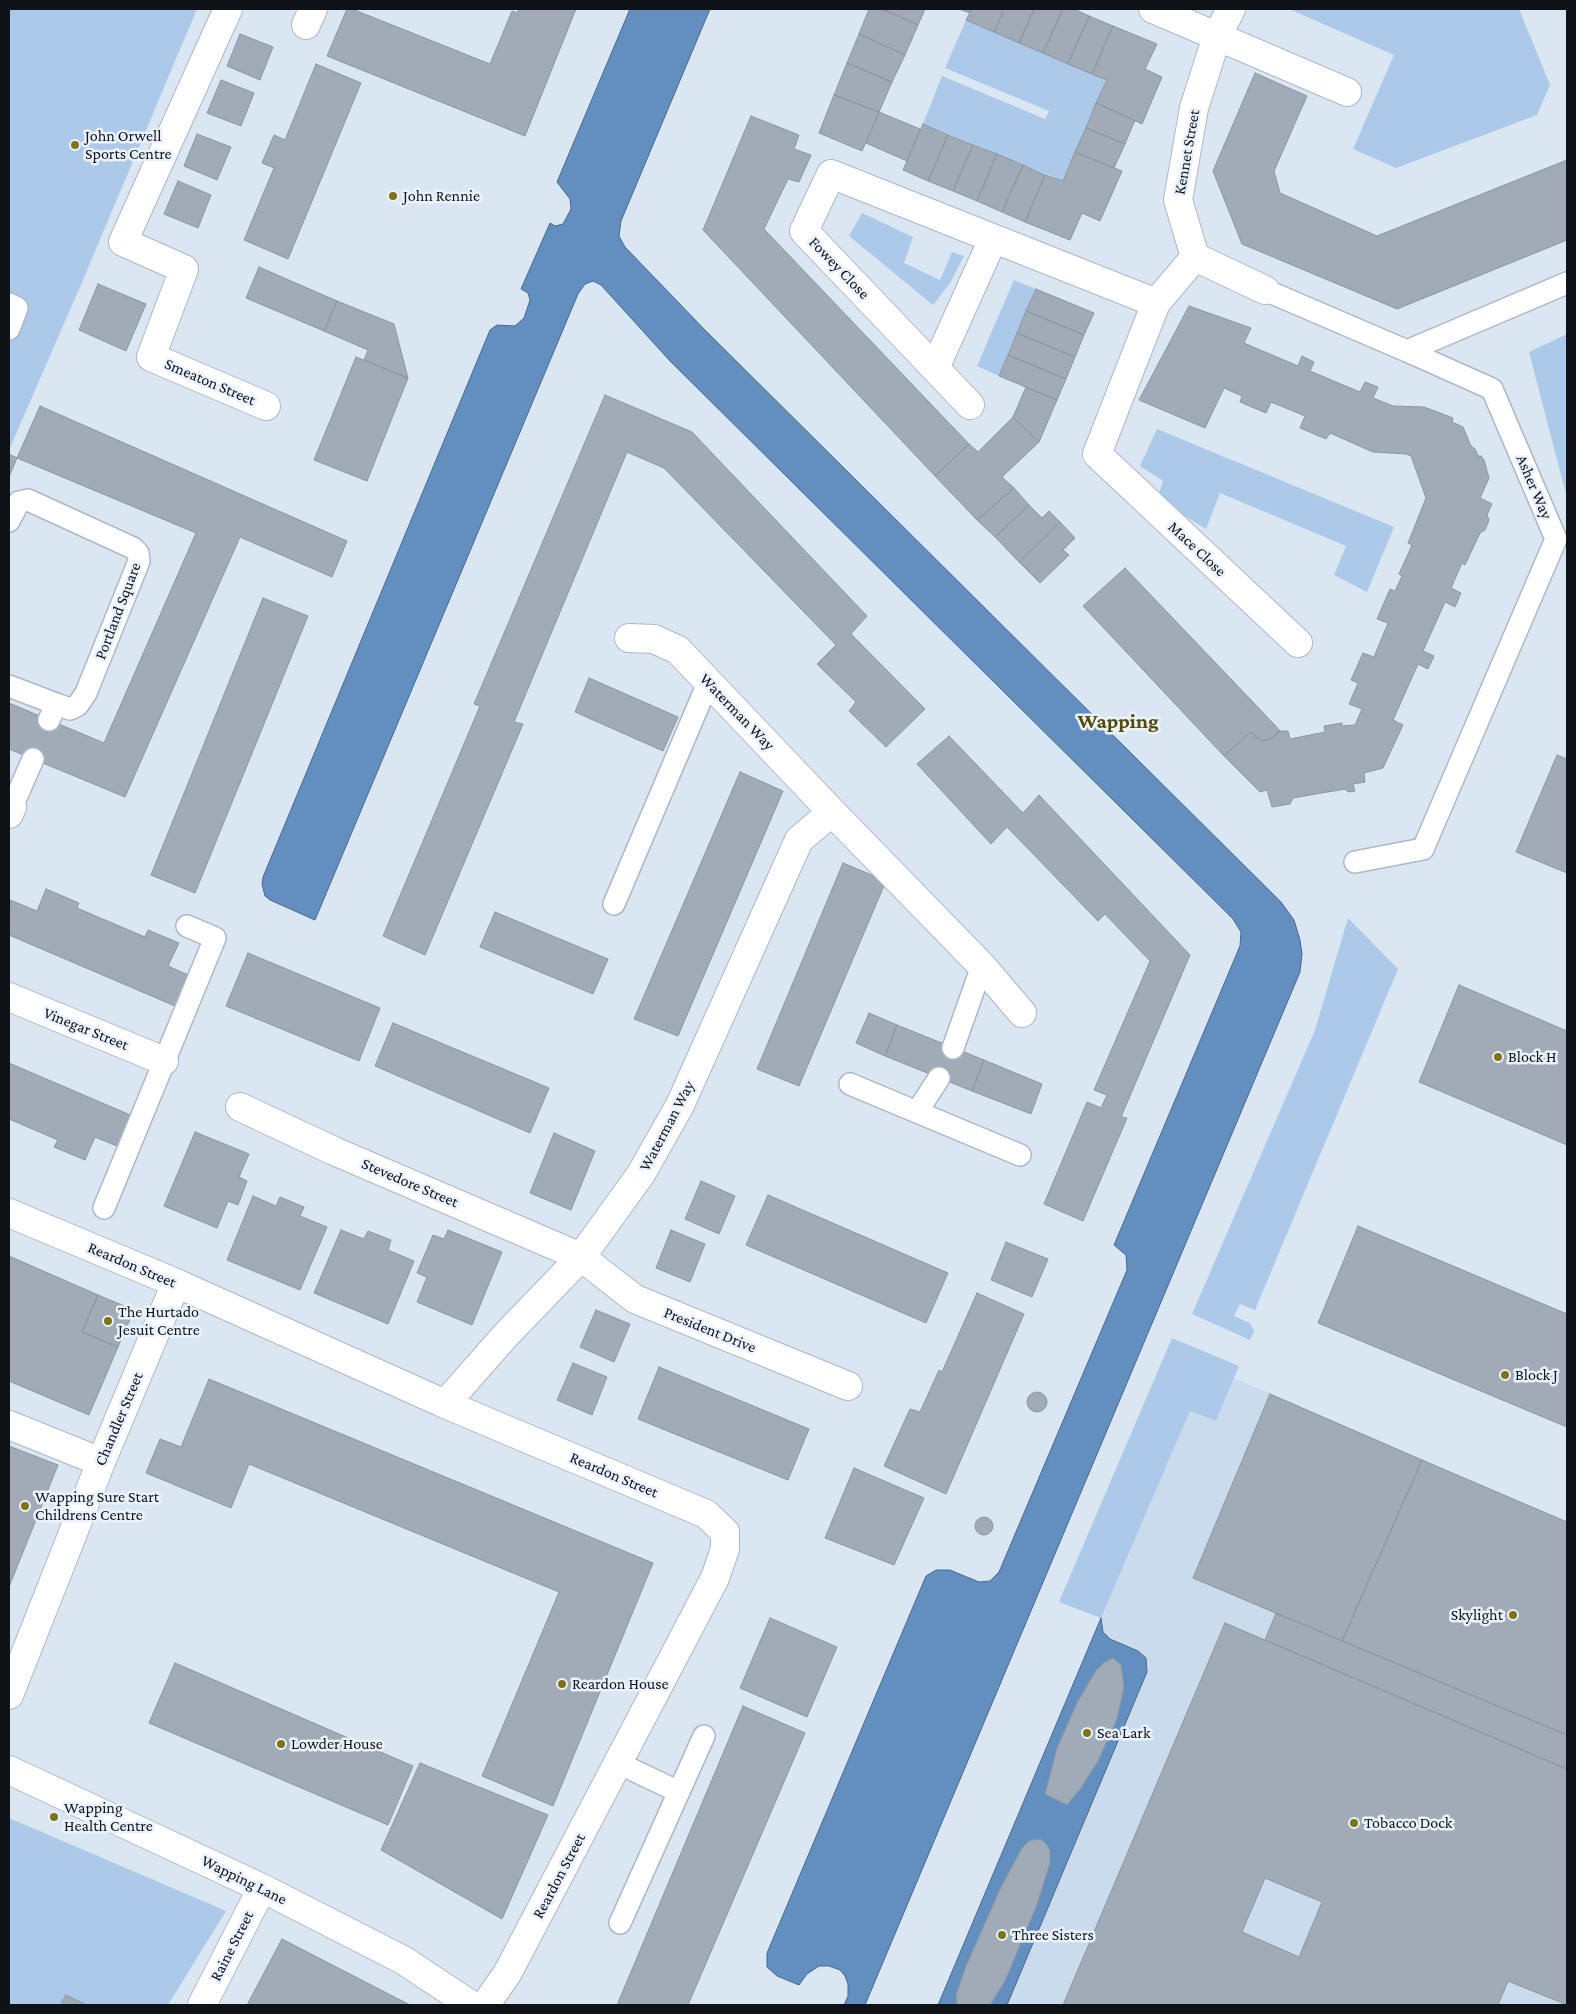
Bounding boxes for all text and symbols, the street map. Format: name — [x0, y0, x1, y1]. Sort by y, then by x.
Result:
street label: Kennet Street — [1170, 108, 1204, 196]
place label: John Orwell Sports Centre — [85, 126, 172, 164]
marker: John Orwell Sports Centre — [69, 139, 81, 151]
place label: John Rennie — [403, 186, 480, 206]
marker: John Rennie — [387, 190, 399, 202]
street label: Fowey Close — [805, 233, 873, 303]
street label: Smeaton Street — [162, 354, 258, 410]
street label: Asher Way — [1512, 452, 1556, 522]
street label: Mace Close — [1164, 517, 1230, 581]
street label: Portland Square — [91, 560, 145, 662]
street label: Waterman Way — [695, 669, 779, 755]
district label: Wapping — [1077, 709, 1159, 735]
street label: Vinegar Street — [41, 1003, 131, 1055]
place label: Block H — [1508, 1047, 1557, 1067]
marker: Block H — [1492, 1051, 1504, 1063]
street label: Waterman Way — [635, 1077, 699, 1175]
street label: Stevedore Street — [359, 1154, 461, 1212]
street label: Reardon Street — [85, 1238, 179, 1292]
place label: The Hurtado Jesuit Centre — [118, 1302, 200, 1340]
street label: President Drive — [661, 1303, 759, 1357]
marker: The Hurtado Jesuit Centre — [102, 1315, 114, 1327]
place label: Block J — [1515, 1365, 1558, 1385]
street label: Chandler Street — [91, 1369, 147, 1469]
marker: Block J — [1499, 1369, 1511, 1381]
street label: Reardon Street — [567, 1448, 661, 1502]
place label: Wapping Sure Start Childrens Centre — [35, 1487, 159, 1525]
marker: Wapping Sure Start Childrens Centre — [19, 1500, 31, 1512]
place label: Skylight — [1451, 1605, 1503, 1625]
marker: Skylight — [1507, 1609, 1519, 1621]
place label: Reardon House — [572, 1674, 669, 1694]
marker: Reardon House — [556, 1678, 568, 1690]
place label: Sea Lark — [1097, 1723, 1151, 1743]
marker: Sea Lark — [1081, 1727, 1093, 1739]
place label: Lowder House — [291, 1734, 383, 1754]
marker: Lowder House — [275, 1738, 287, 1750]
place label: Wapping Health Centre — [64, 1798, 153, 1836]
marker: Wapping Health Centre — [48, 1811, 60, 1823]
place label: Tobacco Dock — [1364, 1813, 1452, 1833]
marker: Tobacco Dock — [1348, 1817, 1360, 1829]
street label: Reardon Street — [528, 1830, 590, 1922]
street label: Wapping Lane — [198, 1851, 290, 1909]
street label: Raine Street — [206, 1908, 258, 1984]
place label: Three Sisters — [1012, 1925, 1094, 1945]
marker: Three Sisters — [996, 1929, 1008, 1941]

